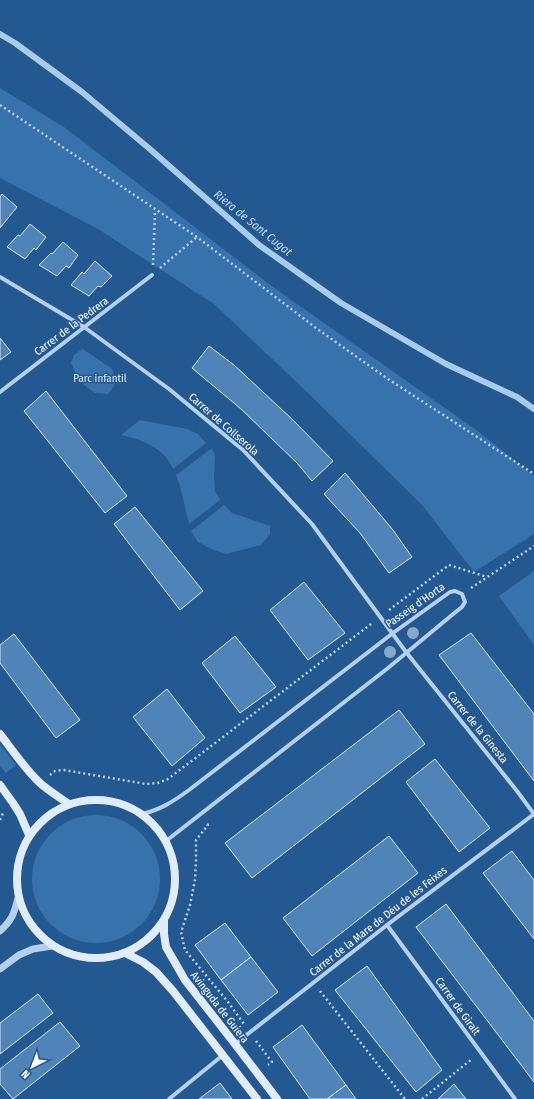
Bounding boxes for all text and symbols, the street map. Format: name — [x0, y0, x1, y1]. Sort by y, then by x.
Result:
water label: Riera de Sant Cugat — [211, 187, 295, 259]
street label: Carrer de la Pedrera — [32, 294, 111, 359]
park label: Parc infantil — [73, 372, 127, 385]
street label: Carrer de Collserola — [186, 390, 261, 458]
street label: Passeig d'Horta — [383, 580, 447, 631]
street label: Carrer de la Ginesta — [445, 689, 511, 766]
street label: Carrer de la Mare de Déu de les Feixes — [307, 864, 450, 979]
street label: Avinguda de Guiera — [188, 969, 252, 1046]
street label: Carrer de Giralt — [432, 975, 483, 1038]
north arrow — [12, 1047, 52, 1087]
text: N — [19, 1067, 32, 1081]

